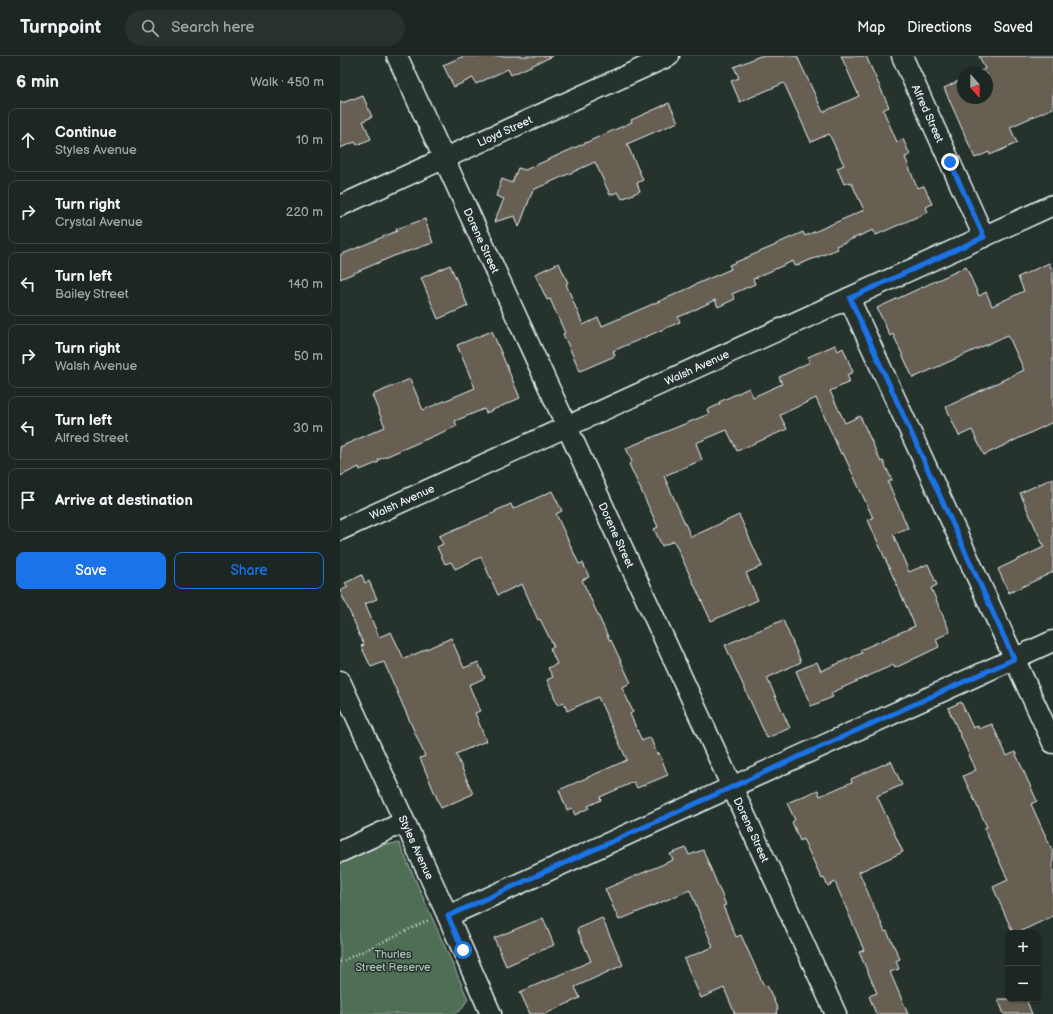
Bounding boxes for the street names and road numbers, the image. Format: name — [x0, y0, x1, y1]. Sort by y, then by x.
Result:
street label: Alfred Street — [909, 83, 947, 145]
street label: Lloyd Street — [475, 113, 535, 149]
street label: Dorene Street — [461, 206, 502, 276]
street label: Walsh Avenue — [663, 347, 732, 388]
street label: Walsh Avenue — [368, 482, 437, 523]
street label: Dorene Street — [596, 501, 637, 570]
street label: Dorene Street — [731, 795, 772, 865]
street label: Styles Avenue — [395, 813, 436, 882]

